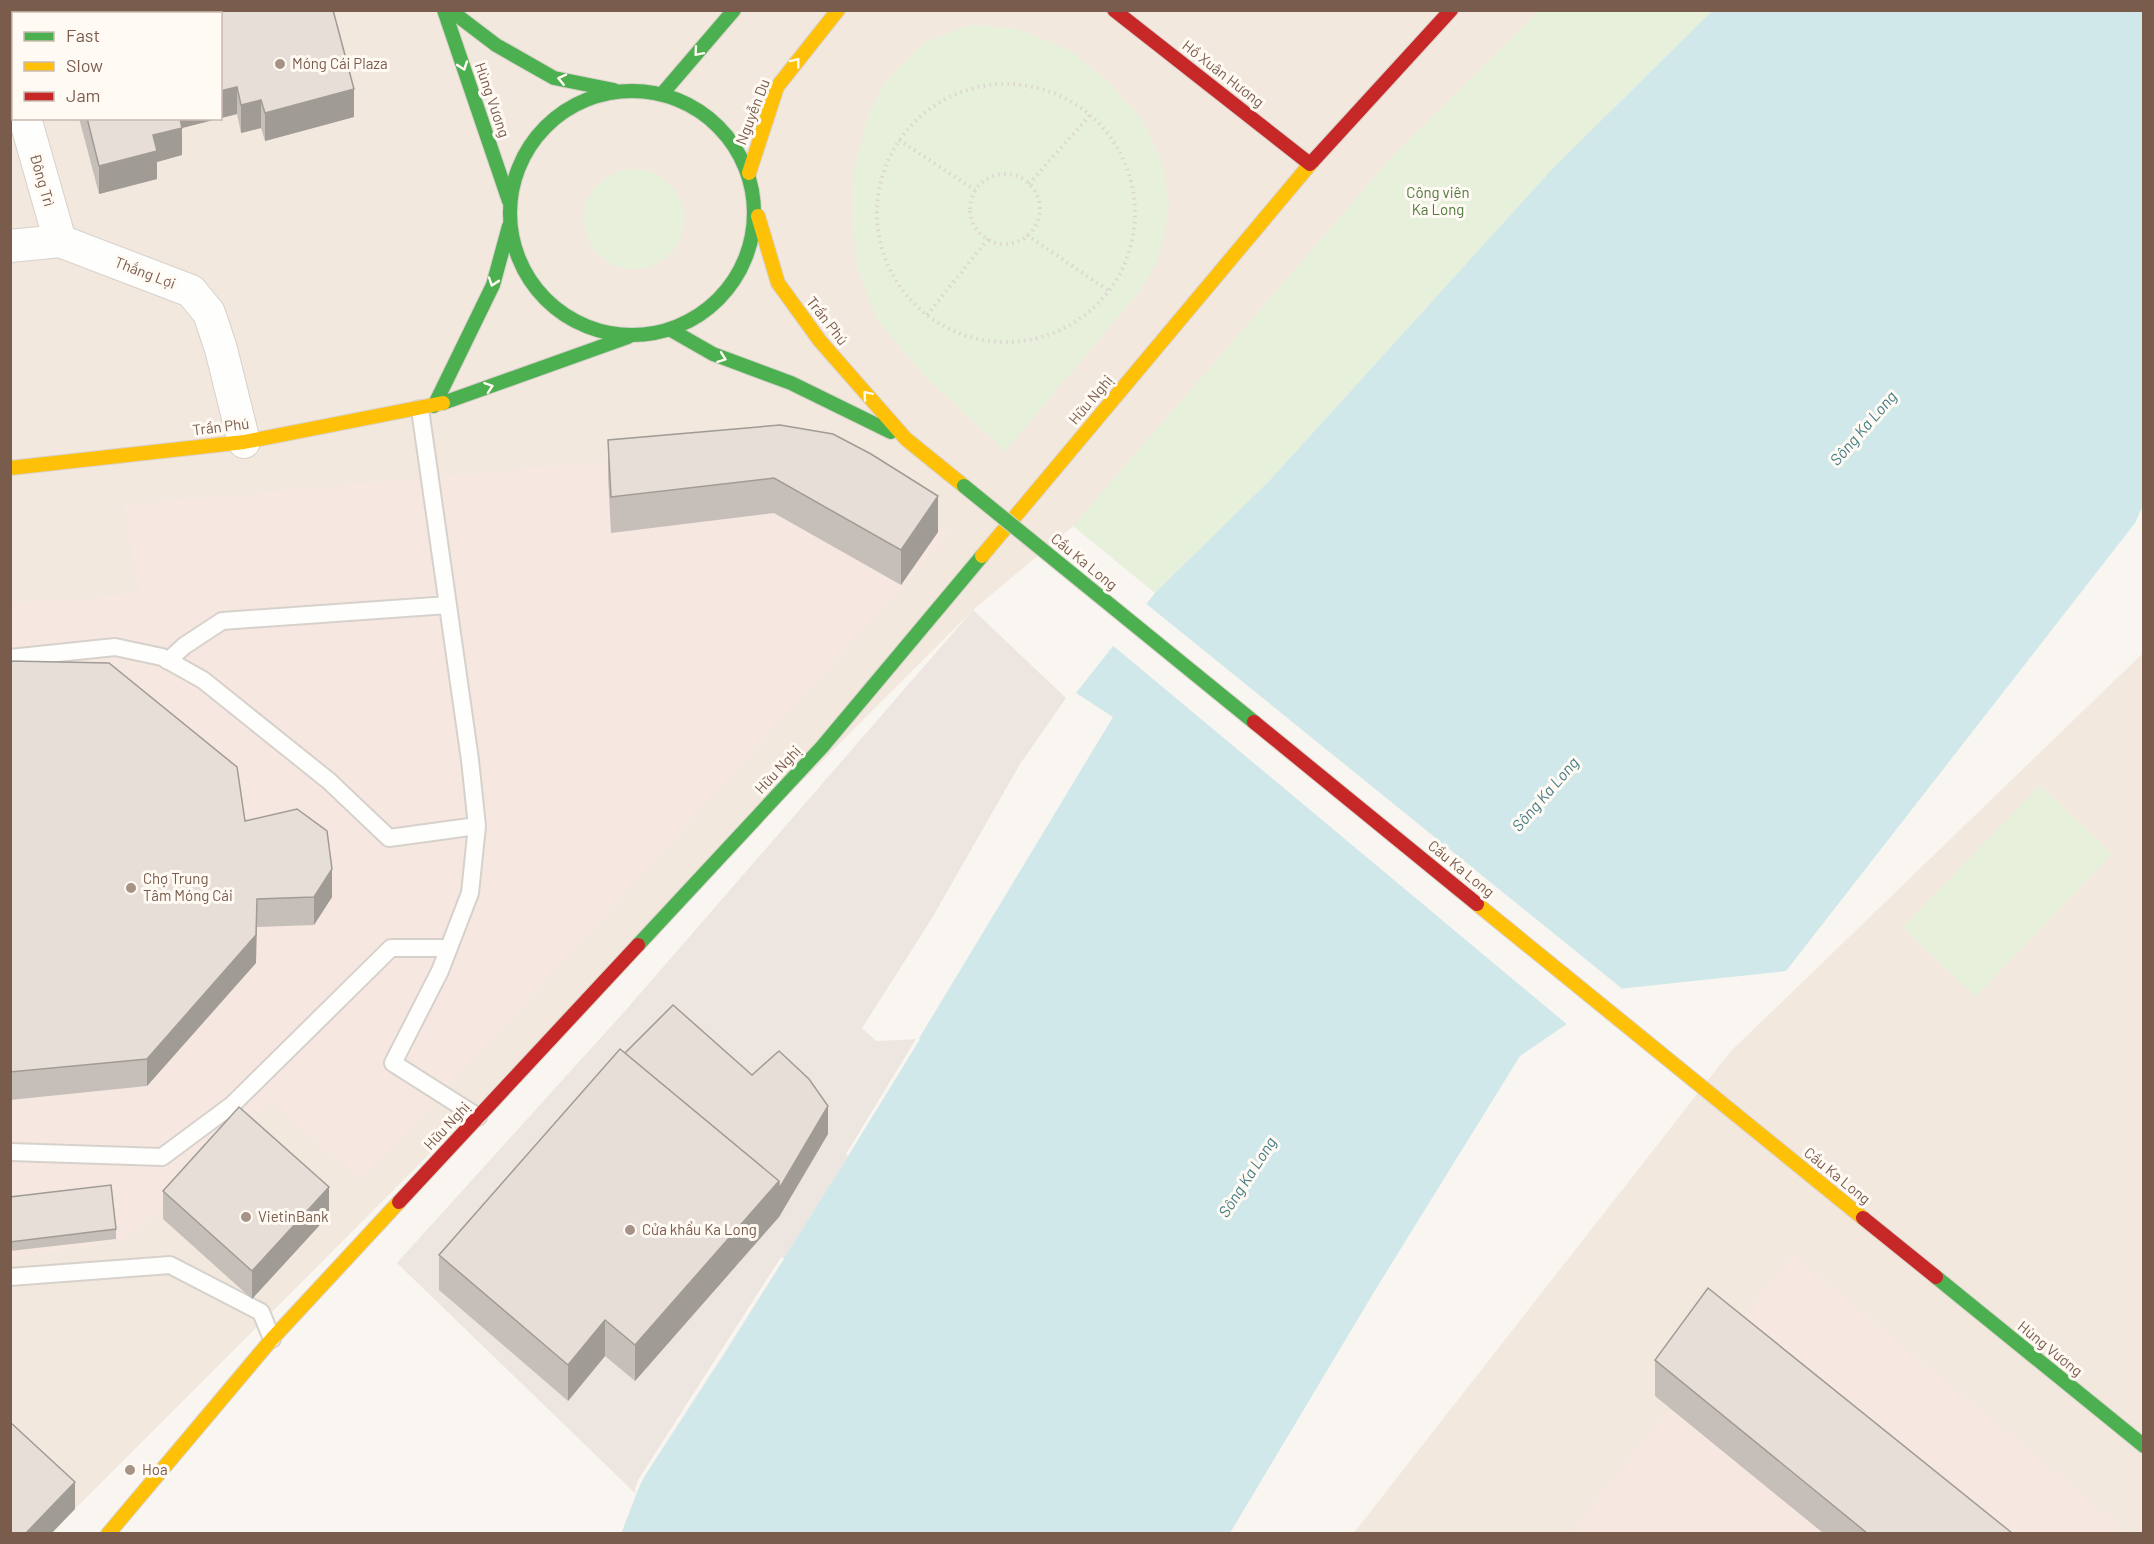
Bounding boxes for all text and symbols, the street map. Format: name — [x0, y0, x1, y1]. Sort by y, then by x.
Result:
legend — [12, 12, 222, 120]
text: Fast — [66, 24, 100, 46]
street label: Hồ Xuân Hương — [1179, 36, 1268, 111]
one-way arrow — [694, 45, 705, 56]
text: Slow — [66, 54, 103, 76]
place label: Móng Cái Plaza — [292, 54, 388, 72]
marker: Móng Cái Plaza — [273, 57, 287, 71]
one-way arrow — [788, 58, 799, 69]
one-way arrow — [455, 60, 468, 71]
street label: Hùng Vương — [472, 60, 514, 139]
one-way arrow — [557, 73, 567, 86]
street label: Nguyễn Du — [731, 76, 773, 147]
text: Jam — [66, 84, 100, 106]
street label: Đông Trì — [27, 151, 59, 208]
park label: Công viên Ka Long — [1406, 183, 1470, 218]
street label: Thắng Lợi — [112, 252, 178, 292]
one-way arrow — [487, 276, 500, 287]
street label: Trần Phú — [803, 292, 852, 348]
one-way arrow — [717, 350, 727, 363]
street label: Hữu Nghị — [1064, 371, 1116, 428]
one-way arrow — [483, 381, 494, 394]
water label: Sông Ka Long — [1825, 387, 1900, 469]
one-way arrow — [863, 391, 874, 402]
street label: Trần Phú — [192, 414, 250, 438]
street label: Cầu Ka Long — [1048, 529, 1122, 593]
street label: Hữu Nghị — [751, 742, 804, 797]
water label: Sông Ka Long — [1507, 753, 1582, 835]
street label: Cầu Ka Long — [1425, 836, 1499, 900]
place label: Chợ Trung Tâm Móng Cái — [143, 869, 233, 904]
marker: Chợ Trung Tâm Móng Cái — [124, 881, 138, 895]
street label: Hữu Nghị — [420, 1098, 473, 1153]
water label: Sông Ka Long — [1214, 1133, 1280, 1220]
street label: Cầu Ka Long — [1801, 1143, 1875, 1207]
place label: VietinBank — [258, 1207, 329, 1225]
marker: VietinBank — [239, 1210, 253, 1224]
place label: Cửa khẩu Ka Long — [642, 1220, 757, 1238]
marker: Cửa khẩu Ka Long — [623, 1223, 637, 1237]
street label: Hùng Vương — [2015, 1317, 2087, 1380]
place label: Hoa — [142, 1460, 168, 1478]
marker: Hoa — [123, 1463, 137, 1477]

